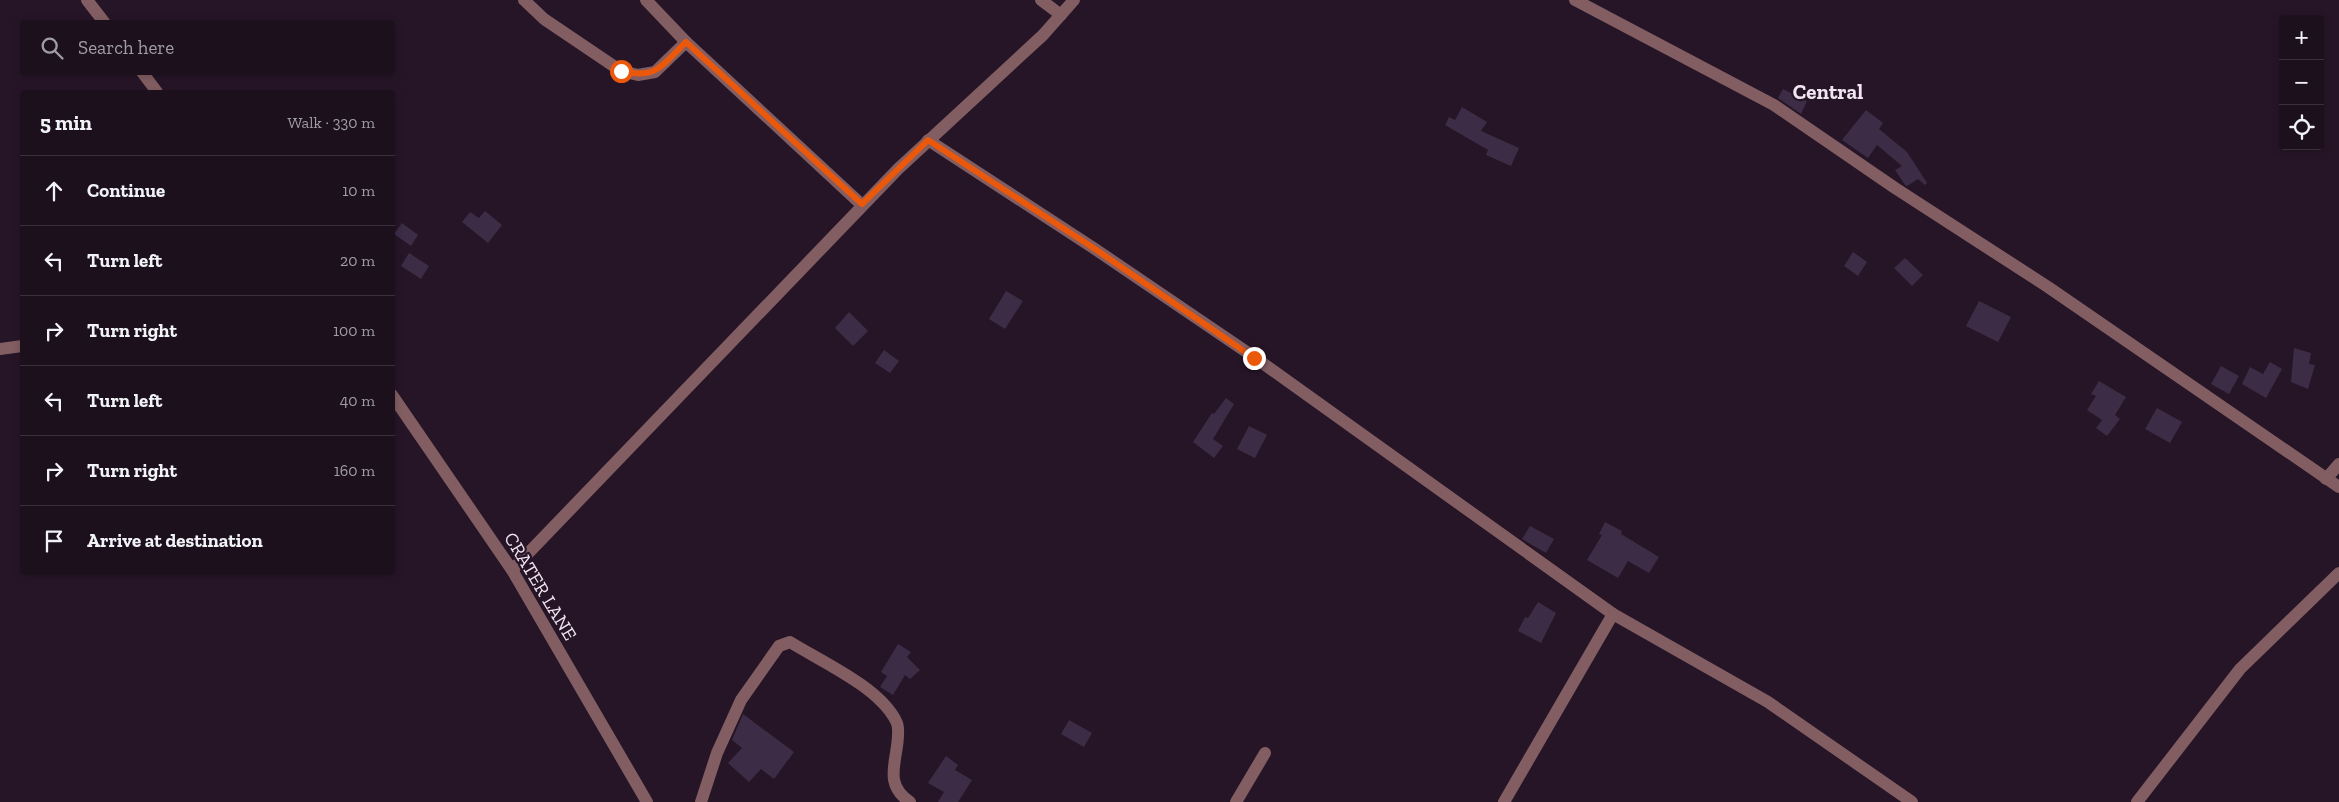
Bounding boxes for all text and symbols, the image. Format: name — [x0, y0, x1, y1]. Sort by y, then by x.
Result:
map controls — [2279, 15, 2324, 150]
button: + — [2279, 15, 2324, 60]
search box — [20, 20, 395, 75]
icon: search — [38, 34, 66, 62]
text: Search here — [78, 36, 174, 59]
route start — [610, 60, 633, 83]
button: − — [2279, 60, 2324, 105]
district label: Central — [1793, 79, 1863, 104]
button: locate — [2279, 105, 2324, 150]
text: 5 min — [40, 110, 92, 135]
text: Walk · 330 m — [287, 113, 375, 132]
icon: ahead — [40, 177, 68, 205]
text: Continue — [87, 179, 165, 202]
text: 10 m — [342, 181, 375, 200]
icon: left — [40, 247, 68, 275]
text: Turn left — [87, 249, 162, 272]
text: 20 m — [340, 251, 375, 270]
icon: right — [40, 317, 68, 345]
text: Turn right — [87, 319, 177, 342]
text: 100 m — [333, 321, 375, 340]
route end — [1243, 347, 1266, 370]
icon: left — [40, 387, 68, 415]
text: Turn left — [87, 389, 162, 412]
text: 40 m — [340, 391, 375, 410]
icon: right — [40, 457, 68, 485]
text: Turn right — [87, 459, 177, 482]
text: 160 m — [334, 461, 375, 480]
icon: arrive — [40, 527, 68, 555]
street label: CRATER LANE — [499, 528, 582, 645]
text: Arrive at destination — [87, 529, 263, 552]

